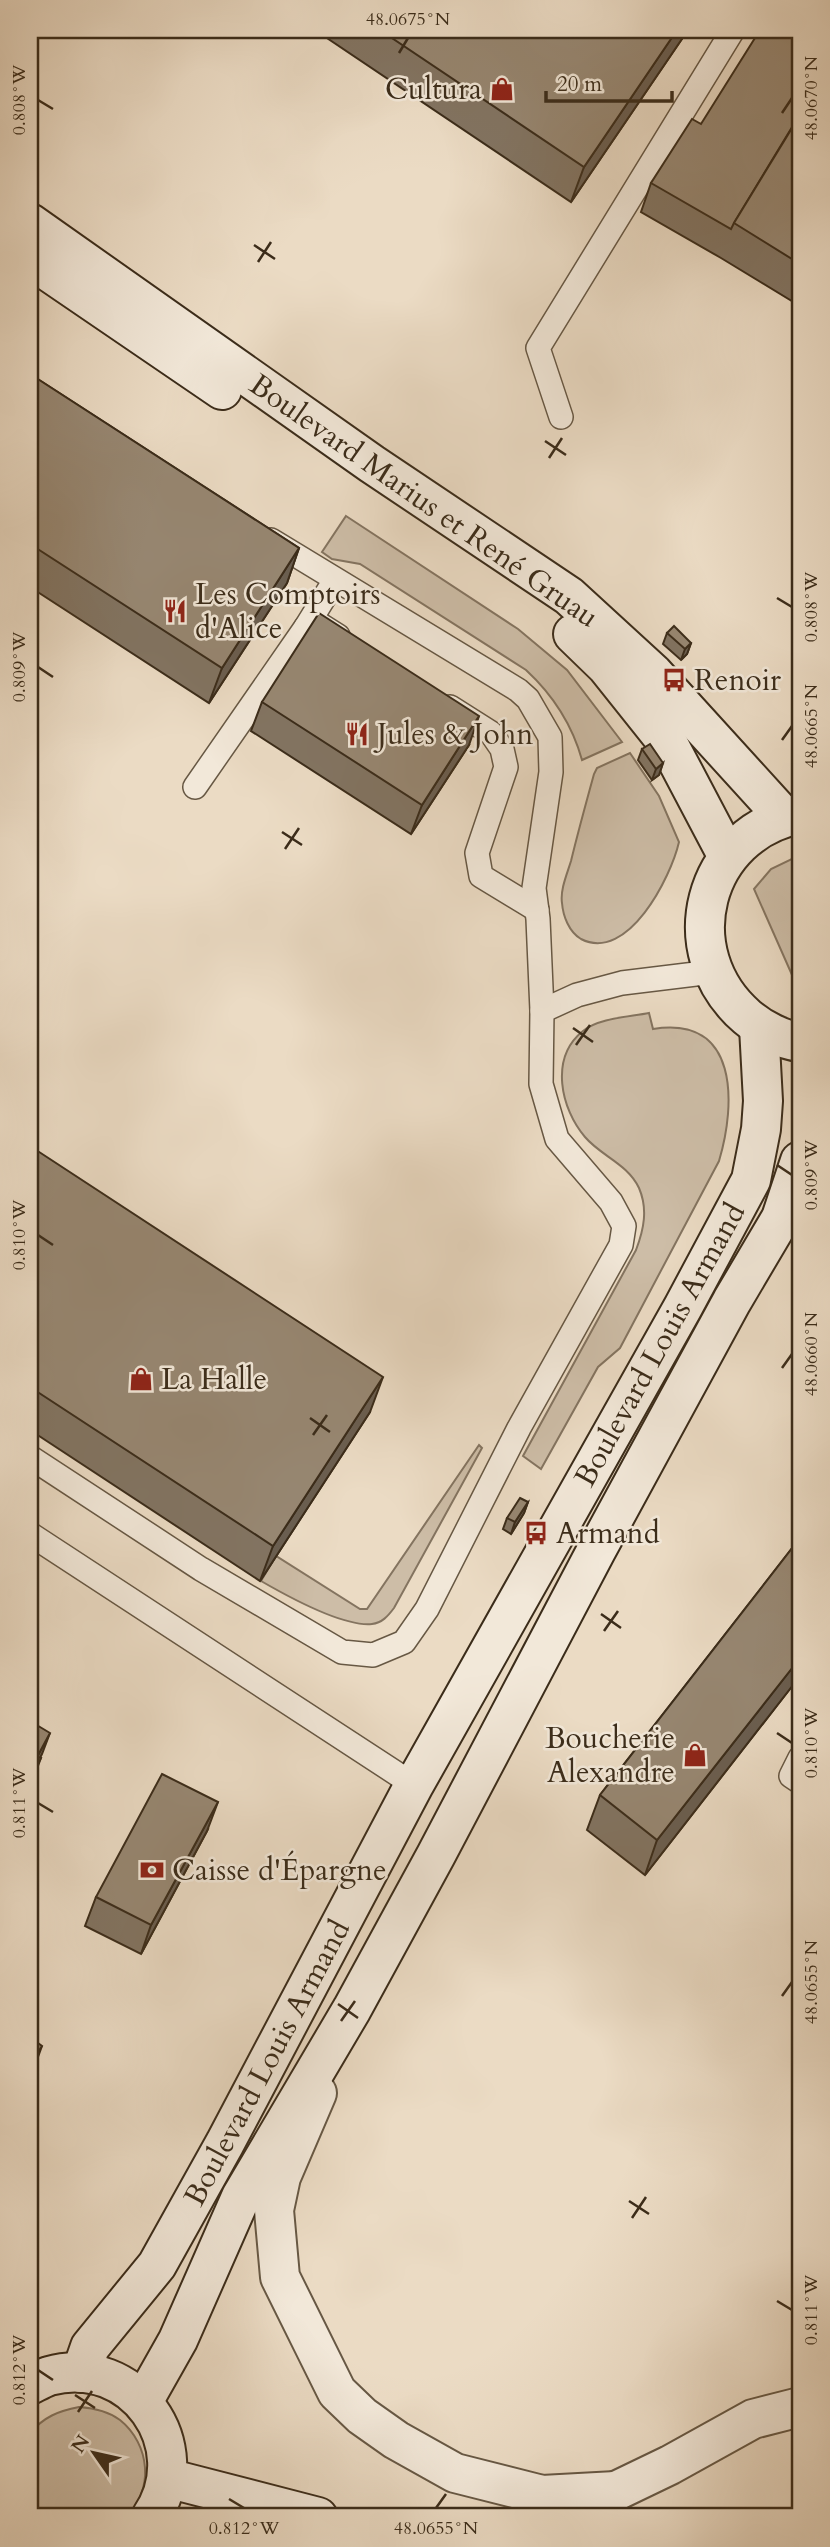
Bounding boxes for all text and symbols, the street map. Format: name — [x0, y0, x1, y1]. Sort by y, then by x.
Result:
text: 48.0675°N — [366, 7, 451, 32]
text: 48.0670°N — [799, 55, 824, 140]
scale bar — [546, 60, 672, 104]
text: 0.808°W — [7, 65, 32, 135]
place label: Cultura — [385, 69, 482, 110]
text: 20 m — [557, 70, 602, 99]
shop icon: Cultura — [488, 75, 516, 103]
street label: Boulevard Marius et René Gruau — [241, 364, 607, 638]
text: 0.808°W — [799, 572, 824, 642]
place label: Les Comptoirs d'Alice — [195, 574, 380, 649]
restaurant icon: Les Comptoirs d'Alice — [161, 597, 189, 625]
text: 0.809°W — [7, 632, 32, 702]
place label: Renoir — [694, 660, 781, 701]
bus stop icon: Renoir — [660, 666, 688, 694]
text: 48.0665°N — [799, 683, 824, 768]
place label: Jules & John — [373, 714, 533, 755]
restaurant icon: Jules & John — [343, 720, 371, 748]
text: 0.809°W — [799, 1140, 824, 1210]
street label: Boulevard Louis Armand — [565, 1196, 755, 1494]
text: 0.810°W — [7, 1200, 32, 1270]
text: 48.0660°N — [799, 1311, 824, 1396]
place label: La Halle — [161, 1359, 267, 1400]
shop icon: La Halle — [127, 1365, 155, 1393]
place label: Armand — [556, 1513, 660, 1554]
bus stop icon: Armand — [522, 1519, 550, 1547]
text: 0.810°W — [799, 1708, 824, 1778]
place label: Boucherie Alexandre — [545, 1718, 675, 1793]
shop icon: Boucherie Alexandre — [681, 1741, 709, 1769]
text: 0.811°W — [7, 1768, 32, 1838]
place label: Caisse d'Épargne — [172, 1850, 387, 1891]
bank icon: Caisse d'Épargne — [138, 1856, 166, 1884]
street label: Boulevard Louis Armand — [174, 1913, 360, 2213]
text: 48.0655°N — [799, 1939, 824, 2024]
text: 0.811°W — [799, 2275, 824, 2345]
text: 0.812°W — [7, 2335, 32, 2405]
north arrow — [60, 2418, 130, 2488]
text: N — [65, 2430, 96, 2458]
text: 0.812°W — [209, 2516, 279, 2541]
text: 48.0655°N — [394, 2516, 479, 2541]

